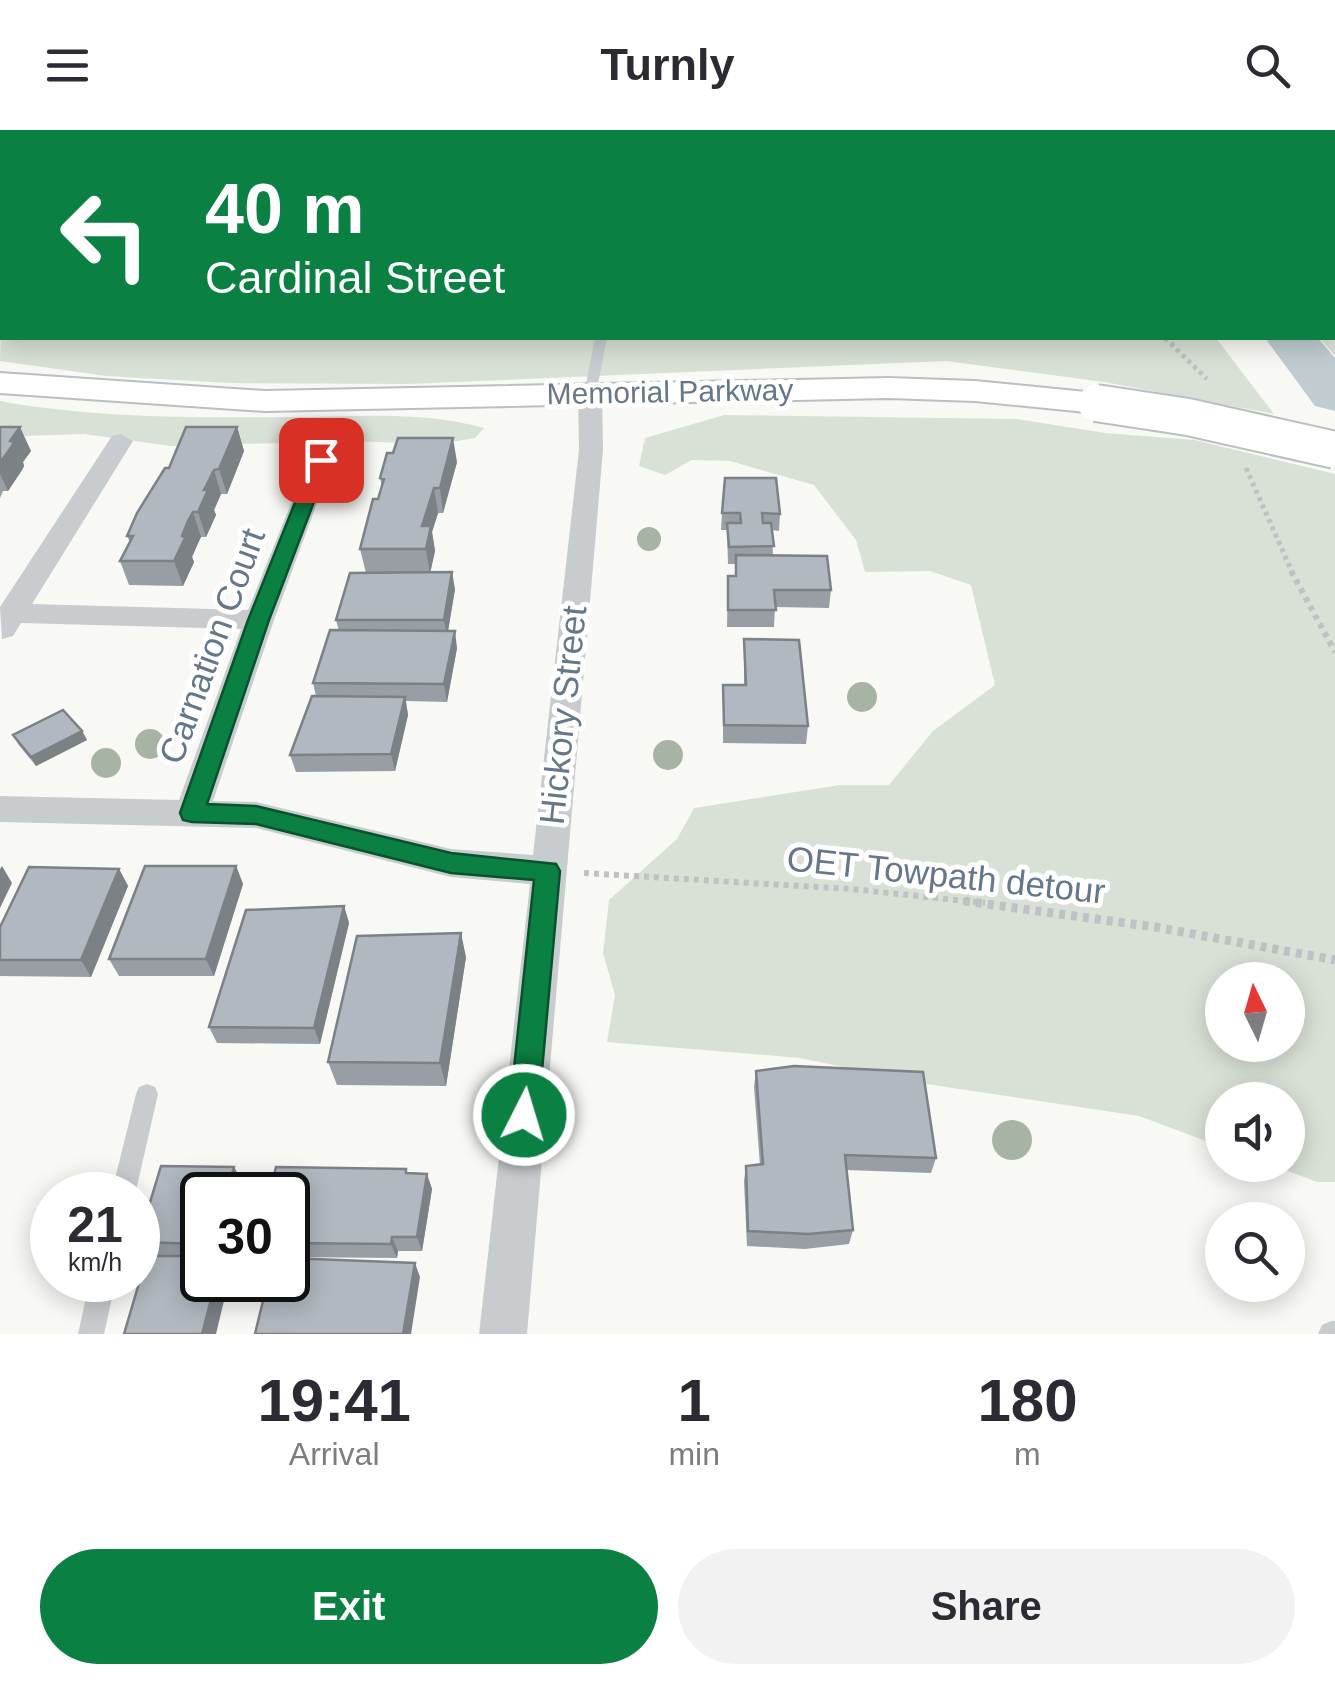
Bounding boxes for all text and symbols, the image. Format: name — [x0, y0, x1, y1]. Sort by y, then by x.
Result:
icon: menu — [40, 38, 95, 93]
icon: search — [1240, 38, 1295, 93]
text: Turnly — [600, 39, 735, 90]
icon: left — [40, 170, 170, 300]
text: 40 m — [205, 170, 365, 248]
text: Cardinal Street — [205, 252, 505, 303]
street label: Memorial Parkway — [546, 373, 794, 410]
pin — [279, 418, 364, 503]
icon: arrive — [294, 433, 349, 488]
street label: Carnation Court — [151, 523, 272, 769]
street label: Hickory Street — [532, 603, 593, 826]
street label: OET Towpath detour — [785, 838, 1107, 911]
north arrow — [1205, 962, 1305, 1062]
map controls — [1205, 962, 1305, 1302]
position arrow — [472, 1063, 576, 1167]
button: sound — [1205, 1082, 1305, 1182]
speed limit sign: 30 — [180, 1172, 310, 1302]
text: 21 — [67, 1197, 123, 1253]
button: search — [1205, 1202, 1305, 1302]
text: km/h — [68, 1248, 122, 1276]
text: 19:41 — [257, 1367, 411, 1434]
text: 1 — [677, 1367, 711, 1434]
text: 180 — [977, 1367, 1078, 1434]
text: Arrival — [289, 1436, 380, 1472]
text: min — [668, 1436, 720, 1472]
text: m — [1014, 1436, 1041, 1472]
button: Exit — [40, 1549, 658, 1664]
button: Share — [678, 1549, 1295, 1664]

